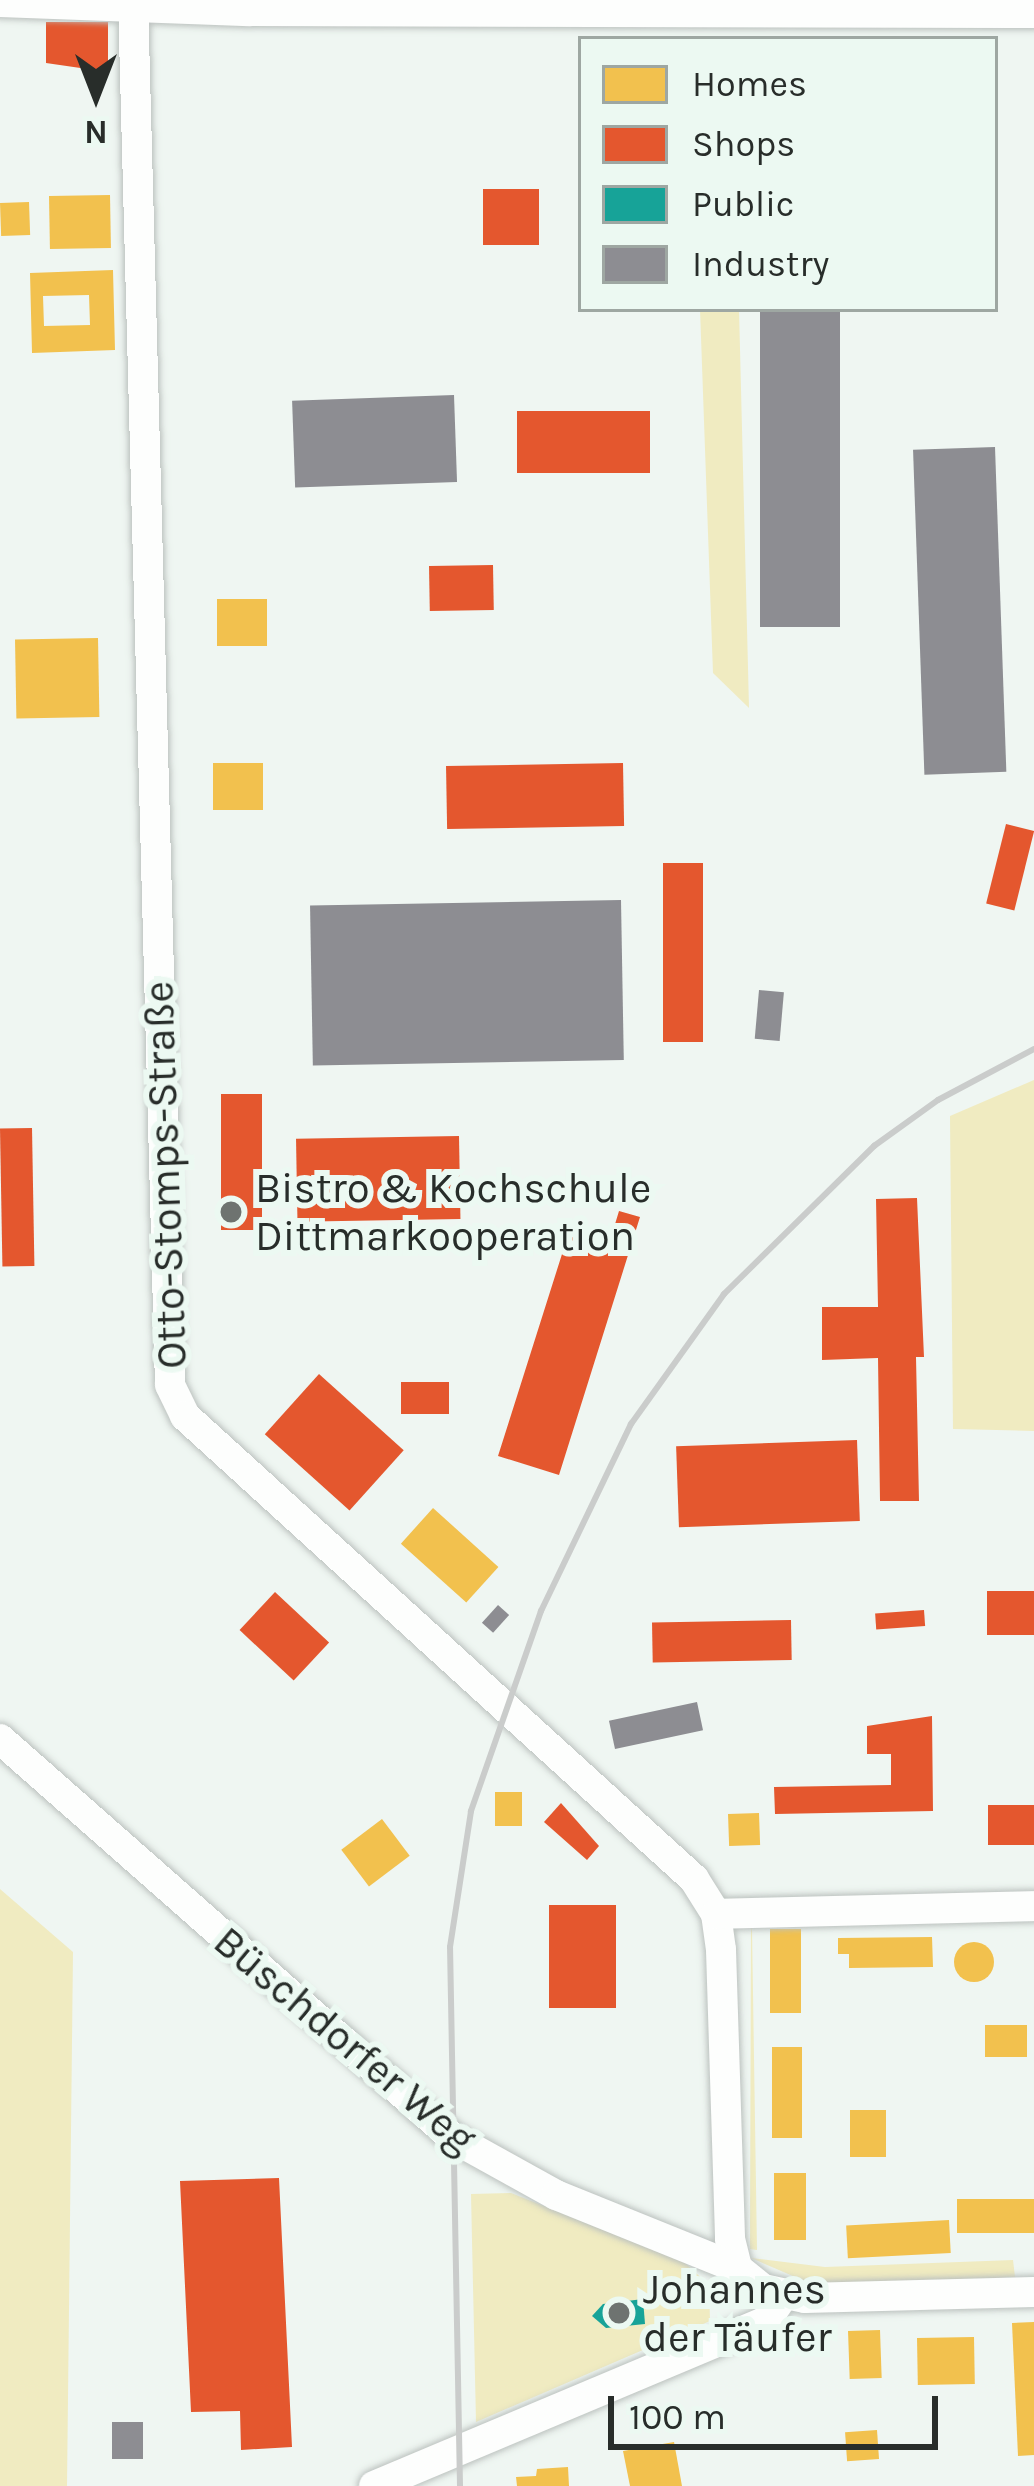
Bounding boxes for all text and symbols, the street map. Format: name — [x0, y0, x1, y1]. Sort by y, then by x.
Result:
north arrow — [36, 36, 156, 156]
legend — [578, 36, 998, 312]
text: Homes — [692, 63, 807, 105]
text: N — [84, 113, 108, 151]
text: Shops — [692, 123, 795, 165]
text: Public — [692, 183, 794, 225]
text: Industry — [692, 243, 829, 285]
street label: Otto-Stomps-Straße — [133, 980, 197, 1370]
place label: Bistro & Kochschule Dittmarkooperation — [255, 1163, 651, 1262]
marker: Bistro & Kochschule Dittmarkooperation — [218, 1199, 244, 1225]
street label: Büschdorfer Weg — [204, 1916, 486, 2164]
place label: Johannes der Täufer — [643, 2264, 832, 2362]
marker: Johannes der Täufer — [606, 2300, 632, 2326]
scale bar — [614, 2372, 944, 2446]
text: 100 m — [629, 2396, 726, 2438]

